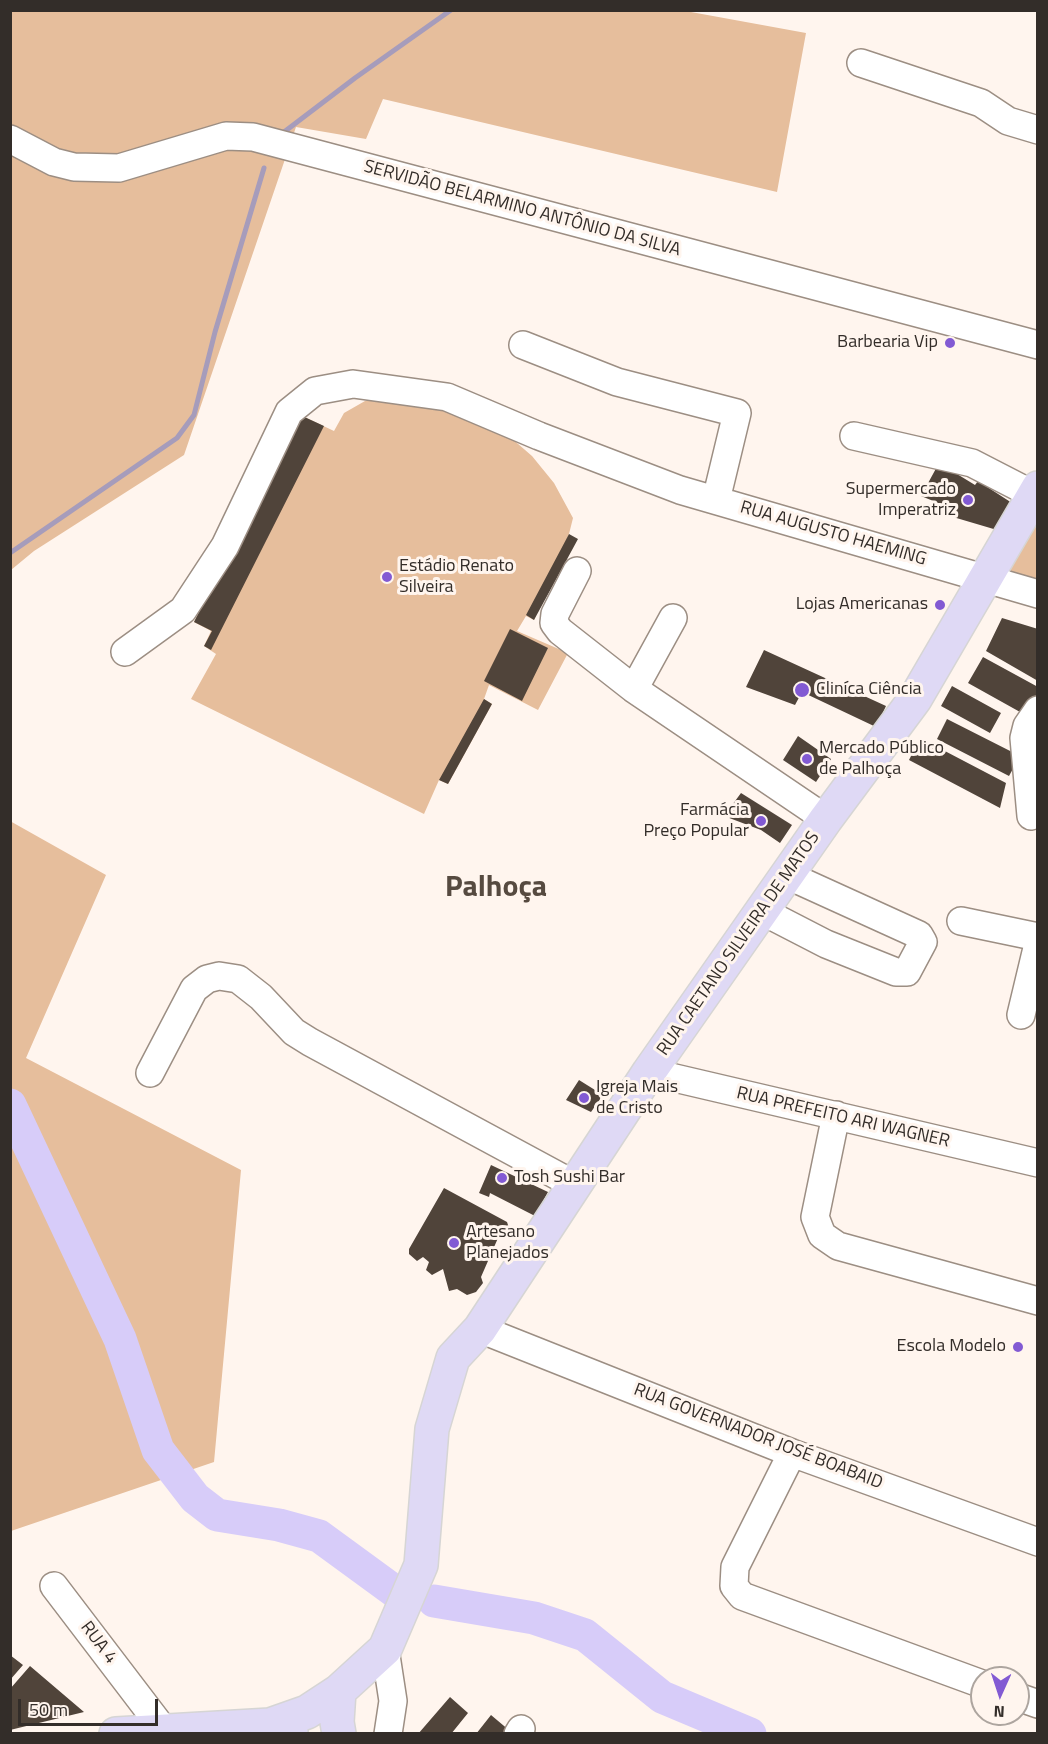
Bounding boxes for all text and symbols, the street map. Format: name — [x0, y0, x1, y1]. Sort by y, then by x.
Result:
street label: SERVIDÃO BELARMINO ANTÔNIO DA SILVA — [361, 156, 683, 262]
place label: Barbearia Vip — [837, 332, 938, 354]
marker: Barbearia Vip — [943, 336, 957, 350]
place label: Supermercado Imperatriz — [846, 479, 956, 522]
marker: Supermercado Imperatriz — [961, 493, 975, 507]
street label: RUA AUGUSTO HAEMING — [738, 497, 928, 571]
place label: Estádio Renato Silveira — [399, 556, 514, 598]
marker: Estádio Renato Silveira — [380, 570, 394, 584]
place label: Lojas Americanas — [796, 594, 928, 616]
marker: Lojas Americanas — [933, 598, 947, 612]
place label: Cliníca Ciência — [816, 679, 922, 701]
marker: Cliníca Ciência — [793, 681, 811, 699]
place label: Mercado Público de Palhoça — [819, 738, 944, 780]
marker: Mercado Público de Palhoça — [800, 752, 814, 766]
place label: Farmácia Preço Popular — [643, 800, 749, 842]
marker: Farmácia Preço Popular — [754, 814, 768, 828]
street label: RUA CAETANO SILVEIRA DE MATOS — [653, 828, 825, 1060]
district label: Palhoça — [445, 871, 547, 907]
place label: Igreja Mais de Cristo — [596, 1077, 678, 1120]
street label: RUA PREFEITO ARI WAGNER — [734, 1083, 952, 1153]
marker: Igreja Mais de Cristo — [577, 1091, 591, 1105]
place label: Tosh Sushi Bar — [514, 1167, 625, 1189]
marker: Tosh Sushi Bar — [495, 1171, 509, 1185]
place label: Artesano Planejados — [466, 1222, 549, 1264]
marker: Artesano Planejados — [447, 1236, 461, 1250]
place label: Escola Modelo — [896, 1336, 1006, 1358]
marker: Escola Modelo — [1011, 1340, 1025, 1354]
street label: RUA GOVERNADOR JOSÉ BOABAID — [630, 1379, 886, 1495]
street label: RUA 4 — [75, 1618, 121, 1668]
north arrow — [970, 1666, 1030, 1726]
scale bar — [21, 1687, 160, 1725]
text: 50 m — [29, 1696, 68, 1723]
text: N — [993, 1700, 1005, 1724]

